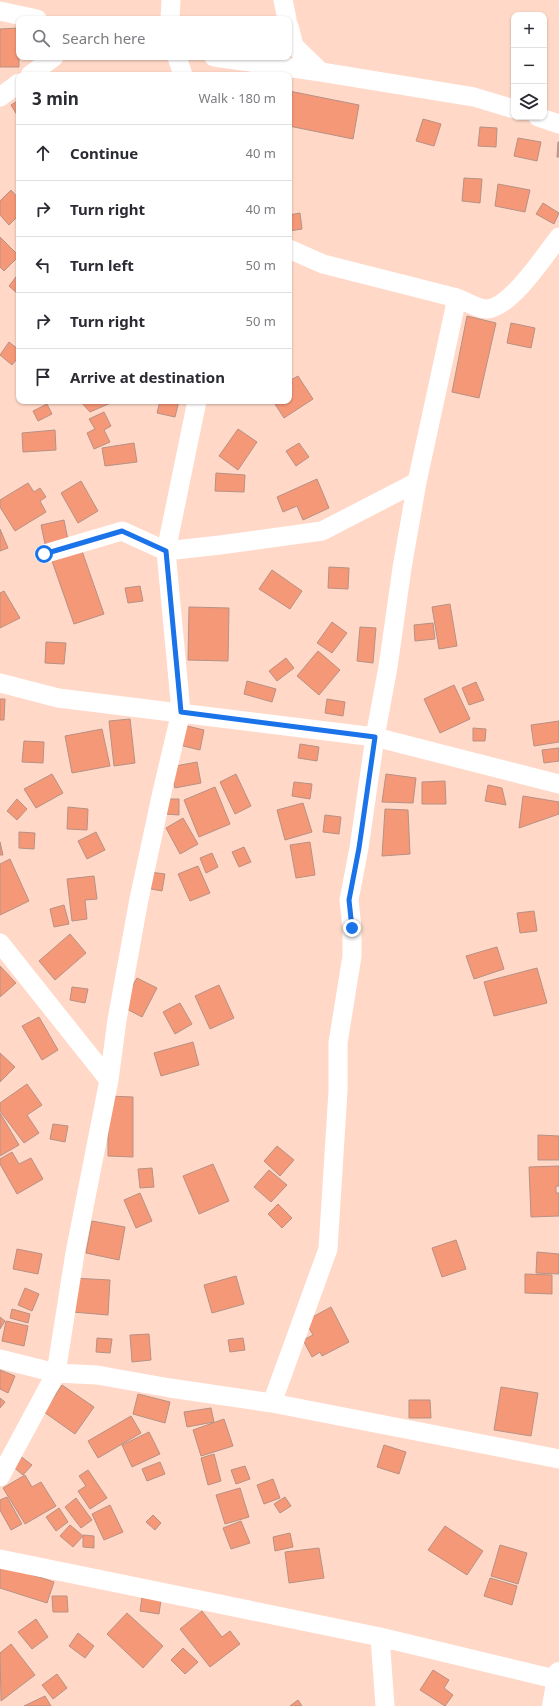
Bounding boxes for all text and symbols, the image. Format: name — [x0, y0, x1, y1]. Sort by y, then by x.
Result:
map controls — [511, 12, 547, 120]
button: + — [511, 12, 547, 48]
search box — [16, 16, 292, 60]
icon: search — [30, 27, 52, 49]
text: Search here — [62, 28, 145, 48]
button: − — [511, 48, 547, 84]
button: layers — [511, 84, 547, 120]
text: 3 min — [32, 87, 79, 110]
text: Walk · 180 m — [198, 89, 276, 107]
icon: ahead — [32, 142, 54, 164]
text: Continue — [70, 143, 138, 163]
text: 40 m — [246, 144, 276, 162]
icon: right — [32, 198, 54, 220]
text: Turn right — [70, 199, 145, 219]
text: 40 m — [246, 200, 276, 218]
icon: left — [32, 254, 54, 276]
text: Turn left — [70, 255, 134, 275]
text: 50 m — [246, 256, 276, 274]
icon: right — [32, 310, 54, 332]
text: Turn right — [70, 311, 145, 331]
text: 50 m — [246, 312, 276, 330]
icon: arrive — [32, 366, 54, 388]
text: Arrive at destination — [70, 367, 225, 387]
route start — [35, 545, 53, 563]
route end — [343, 919, 361, 937]

